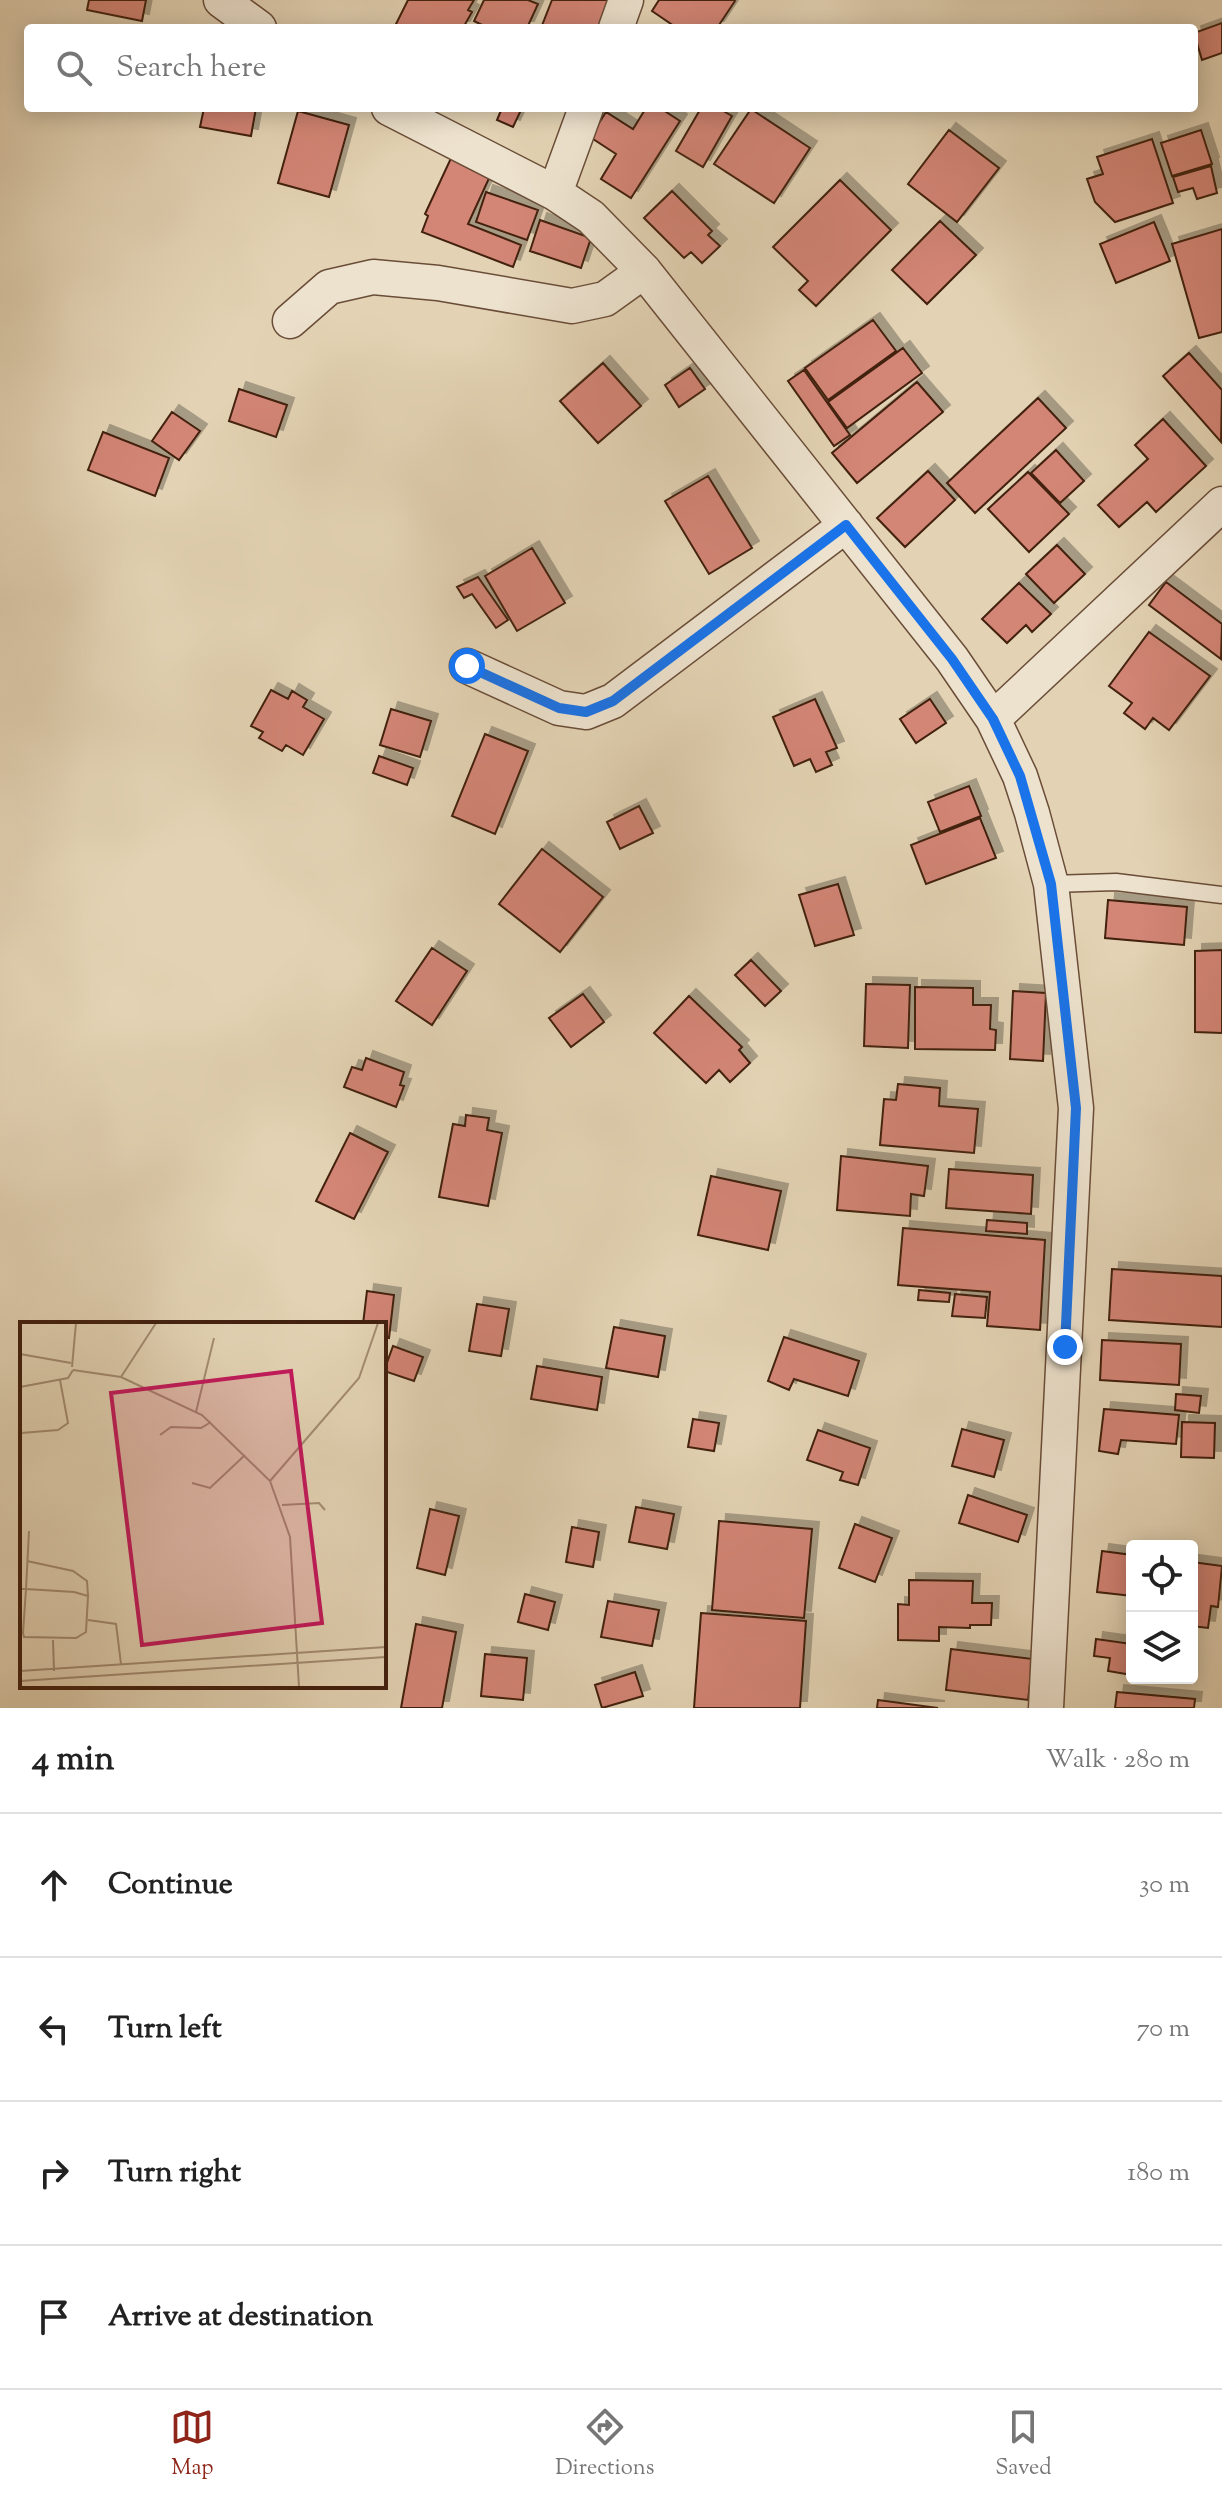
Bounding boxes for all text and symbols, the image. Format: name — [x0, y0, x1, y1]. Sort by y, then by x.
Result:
search box — [24, 24, 1198, 112]
icon: search — [52, 46, 96, 90]
text: Search here — [116, 47, 266, 90]
route start — [449, 648, 485, 684]
inset map — [20, 1322, 386, 1688]
route end — [1047, 1329, 1083, 1365]
map controls — [1126, 1540, 1198, 1684]
button: locate — [1126, 1540, 1198, 1612]
button: layers — [1126, 1612, 1198, 1684]
text: 4 min — [32, 1736, 114, 1785]
text: Walk · 280 m — [1045, 1742, 1190, 1779]
icon: ahead — [32, 1863, 76, 1907]
text: Continue — [108, 1864, 233, 1907]
text: 30 m — [1139, 1867, 1190, 1904]
icon: left — [32, 2007, 76, 2051]
text: Turn left — [108, 2008, 222, 2051]
text: 70 m — [1137, 2011, 1190, 2048]
icon: right — [32, 2151, 76, 2195]
text: Turn right — [108, 2152, 241, 2195]
text: 180 m — [1127, 2155, 1190, 2192]
icon: arrive — [32, 2295, 76, 2339]
text: Arrive at destination — [108, 2296, 373, 2339]
tab: Map — [170, 2405, 214, 2485]
tab: Directions — [555, 2405, 654, 2485]
tab: Saved — [995, 2405, 1052, 2485]

